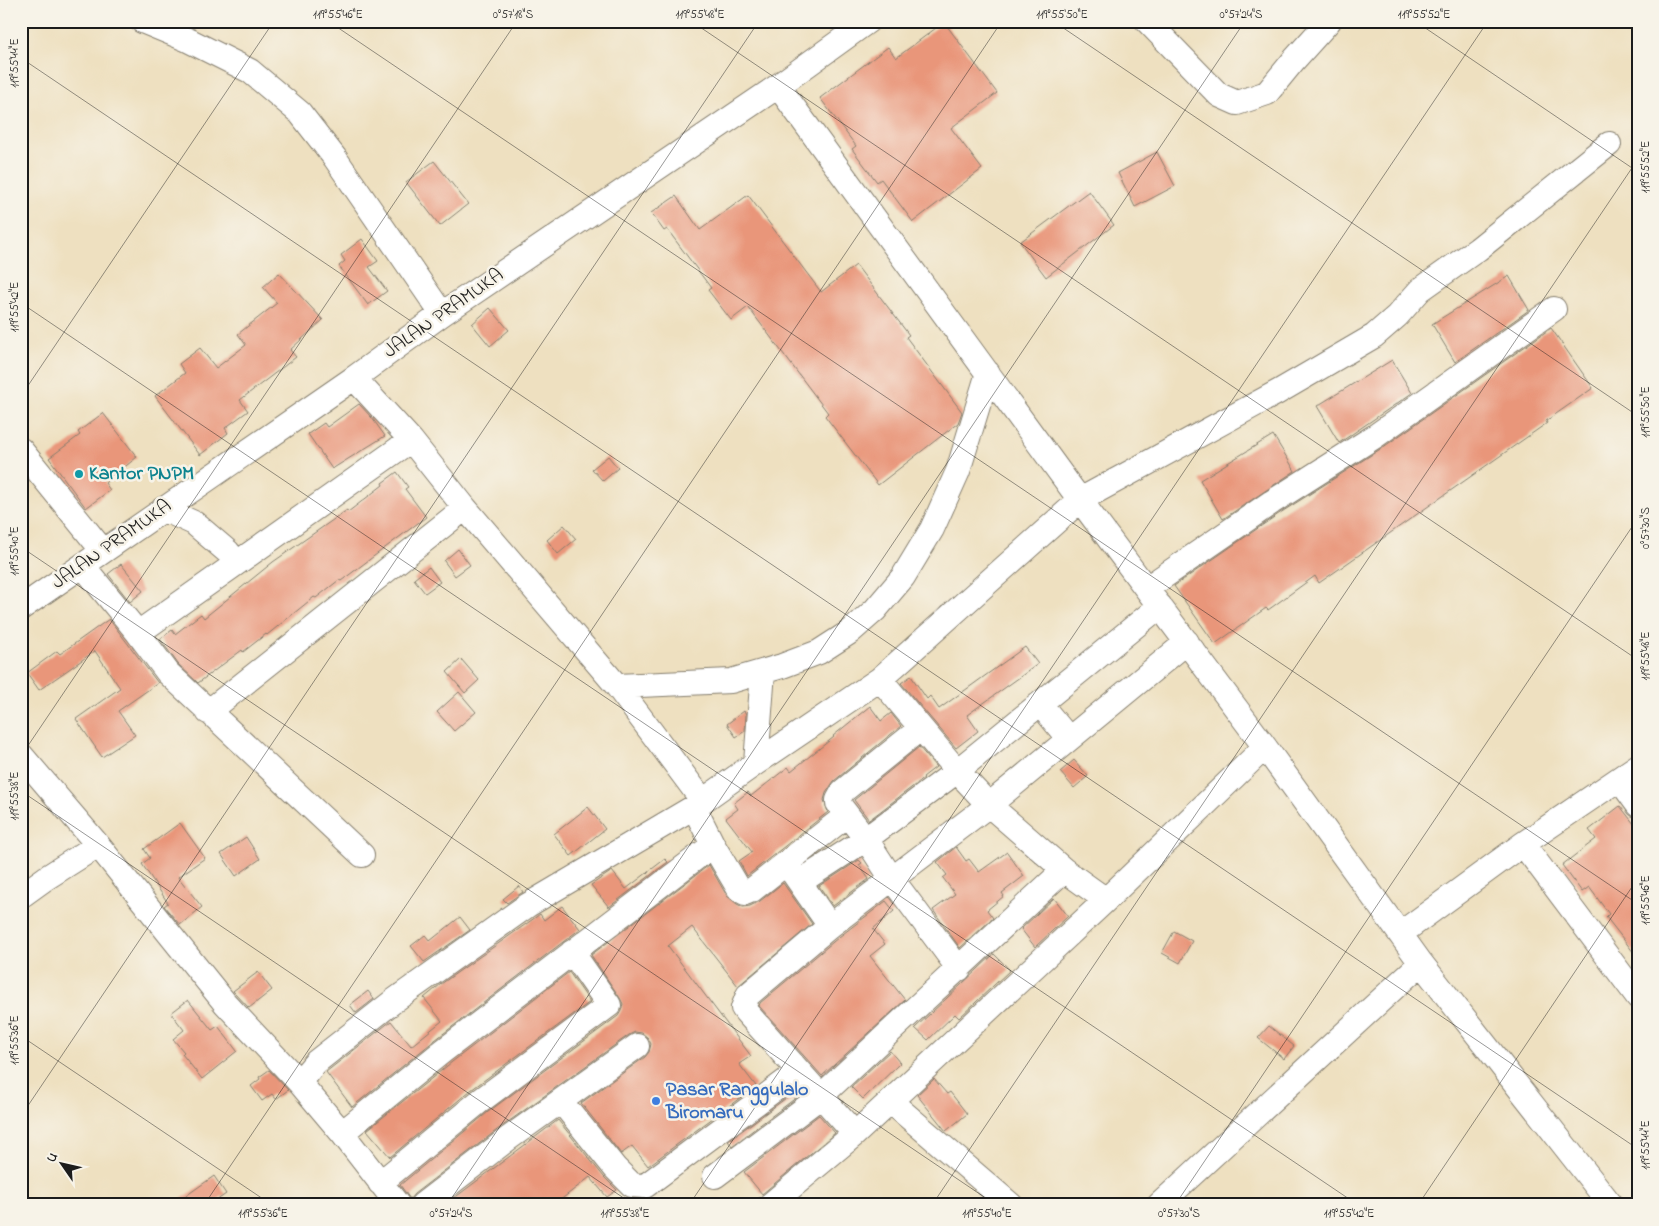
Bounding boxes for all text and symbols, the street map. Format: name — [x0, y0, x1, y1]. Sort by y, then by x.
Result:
text: 119°55'46"E — [313, 6, 363, 24]
text: 0°57'18"S — [493, 6, 533, 24]
text: 119°55'48"E — [676, 6, 724, 24]
text: 119°55'50"E — [1036, 6, 1088, 24]
text: 0°57'24"S — [1220, 6, 1263, 24]
text: 119°55'52"E — [1398, 6, 1450, 24]
text: 119°55'44"E — [6, 38, 24, 88]
text: 119°55'52"E — [1637, 141, 1655, 193]
street label: JALAN PRAMUKA — [378, 262, 510, 366]
text: 119°55'42"E — [6, 282, 24, 332]
text: 119°55'50"E — [1637, 386, 1655, 438]
place label: Kantor PNPM — [89, 460, 194, 489]
marker: Kantor PNPM — [73, 468, 85, 480]
street label: JALAN PRAMUKA — [46, 493, 178, 597]
text: 0°57'30"S — [1637, 507, 1655, 549]
text: 119°55'40"E — [6, 526, 24, 576]
text: 119°55'48"E — [1637, 632, 1655, 680]
text: 119°55'38"E — [6, 772, 24, 820]
text: 119°55'46"E — [1637, 875, 1655, 925]
text: 119°55'36"E — [6, 1015, 24, 1065]
place label: Pasar Ranggulalo Biromaru — [665, 1076, 808, 1128]
marker: Pasar Ranggulalo Biromaru — [650, 1095, 662, 1107]
text: 119°55'44"E — [1637, 1120, 1655, 1170]
north arrow — [38, 1138, 88, 1188]
text: U — [41, 1148, 64, 1167]
text: 119°55'36"E — [238, 1205, 288, 1223]
text: 0°57'24"S — [430, 1205, 473, 1223]
text: 119°55'38"E — [601, 1205, 649, 1223]
text: 119°55'40"E — [962, 1205, 1012, 1223]
text: 0°57'30"S — [1158, 1205, 1200, 1223]
text: 119°55'42"E — [1324, 1205, 1374, 1223]

